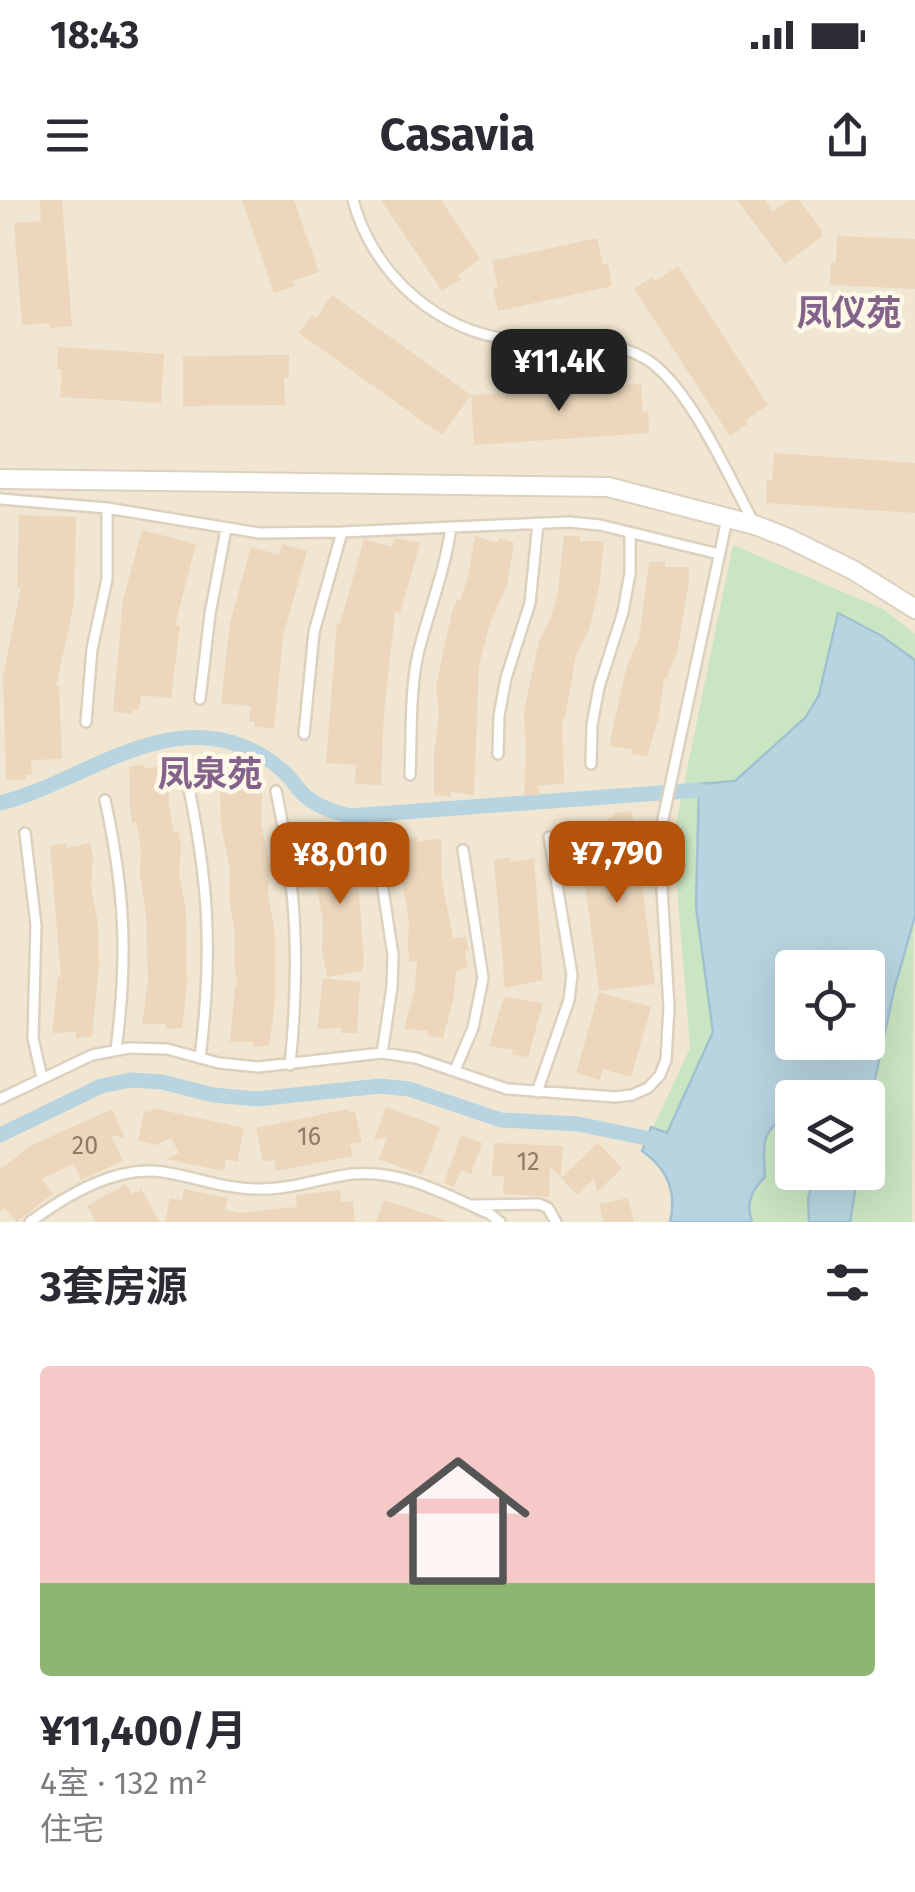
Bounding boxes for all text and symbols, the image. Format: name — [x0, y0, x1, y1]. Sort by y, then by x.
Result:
text: 18:43 — [50, 12, 139, 58]
icon: menu — [40, 108, 95, 163]
text: Casavia — [380, 108, 535, 162]
icon: share — [820, 108, 875, 163]
district label: 凤仪苑 — [796, 292, 902, 334]
pin: ¥11.4K — [478, 329, 640, 414]
text: ¥11.4K — [513, 342, 605, 380]
district label: 凤泉苑 — [157, 753, 263, 795]
pin: ¥7,790 — [536, 821, 698, 906]
pin: ¥8,010 — [259, 822, 421, 907]
text: ¥7,790 — [571, 834, 663, 872]
text: ¥8,010 — [292, 835, 388, 873]
map controls — [775, 950, 885, 1190]
button: locate — [775, 950, 885, 1060]
button: layers — [775, 1080, 885, 1190]
house number: 16 — [297, 1122, 321, 1152]
house number: 20 — [72, 1131, 98, 1161]
house number: 12 — [516, 1147, 540, 1177]
icon: filters — [820, 1255, 875, 1310]
text: 3套房源 — [40, 1262, 188, 1312]
icon: home — [368, 1431, 548, 1611]
text: ¥11,400/月 — [40, 1706, 247, 1756]
text: 4室 · 132 m² — [40, 1764, 208, 1802]
text: 住宅 — [40, 1810, 104, 1848]

